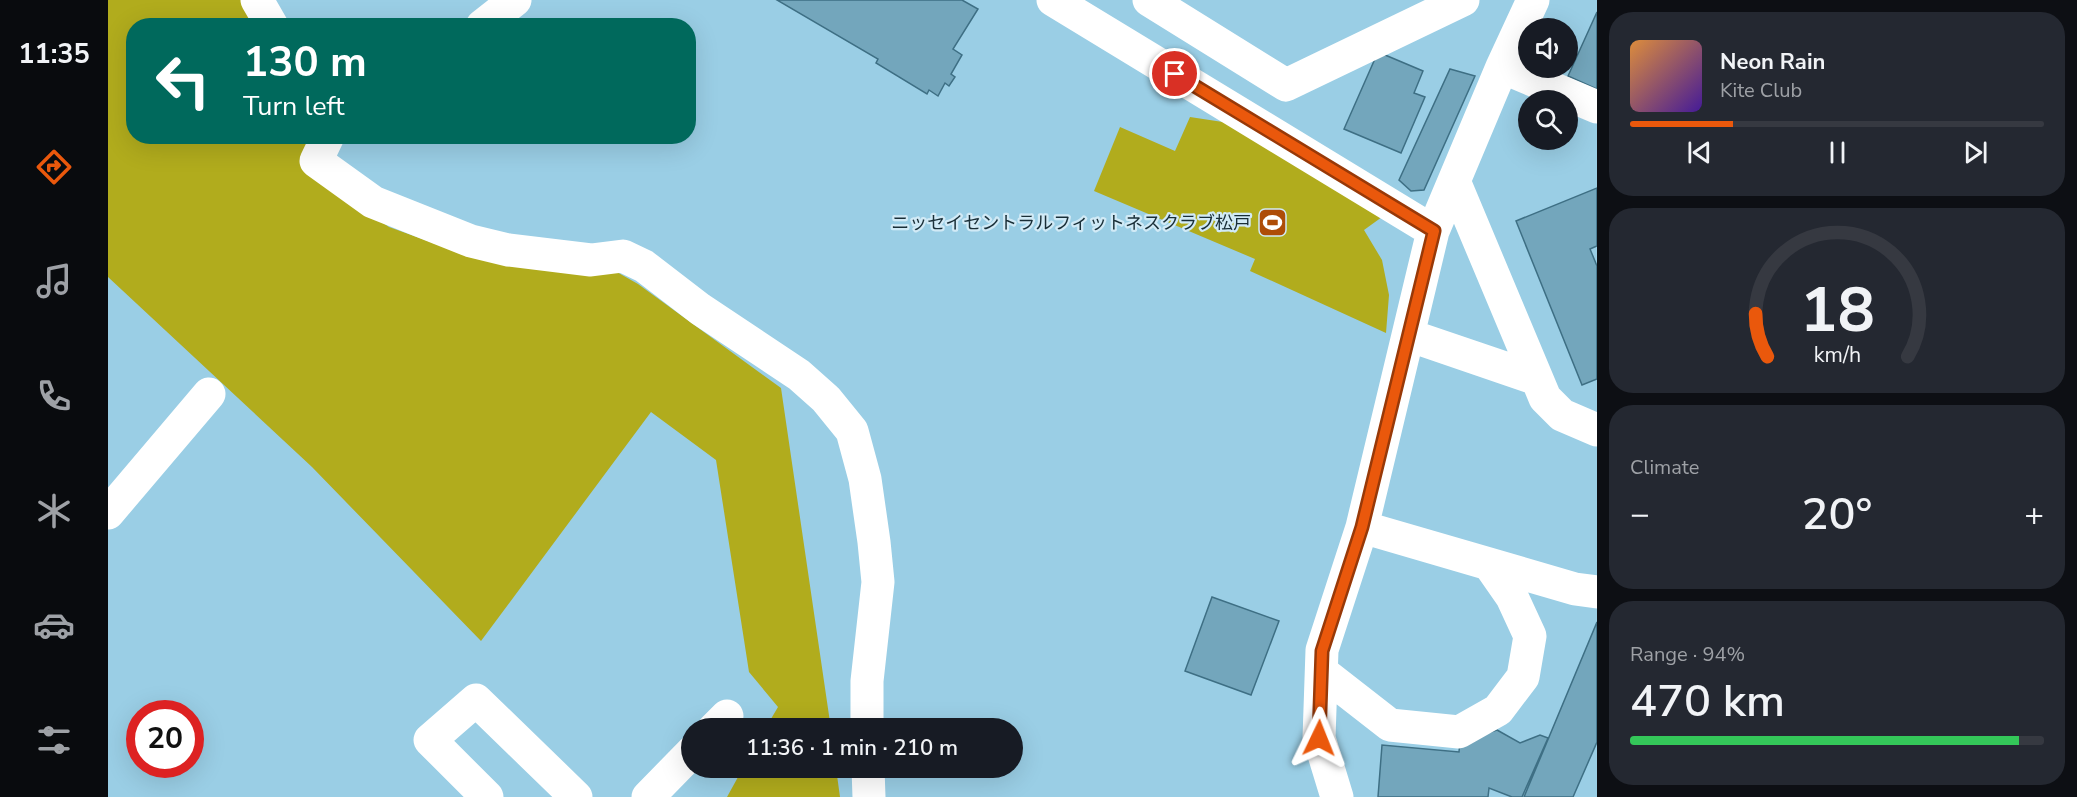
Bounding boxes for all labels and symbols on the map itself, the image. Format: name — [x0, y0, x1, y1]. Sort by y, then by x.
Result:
pin — [1149, 48, 1200, 99]
sports icon: ニッセイセントラルフィットネスクラブ松戸 — [1256, 207, 1288, 239]
place label: ニッセイセントラルフィットネスクラブ松戸 — [891, 211, 1251, 235]
speed limit sign: 20 — [126, 700, 204, 778]
position arrow — [1287, 706, 1351, 770]

